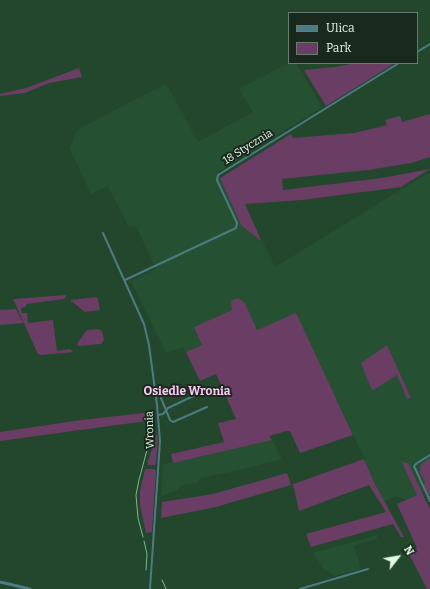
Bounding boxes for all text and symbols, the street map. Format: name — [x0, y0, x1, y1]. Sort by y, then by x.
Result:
legend — [288, 12, 418, 64]
text: Ulica — [326, 21, 355, 35]
text: Park — [326, 41, 351, 55]
street label: 18 Stycznia — [221, 127, 275, 167]
district label: Osiedle Wronia — [143, 385, 231, 399]
street label: Wronia — [143, 411, 157, 449]
north arrow — [378, 537, 418, 577]
text: N — [401, 544, 416, 558]

